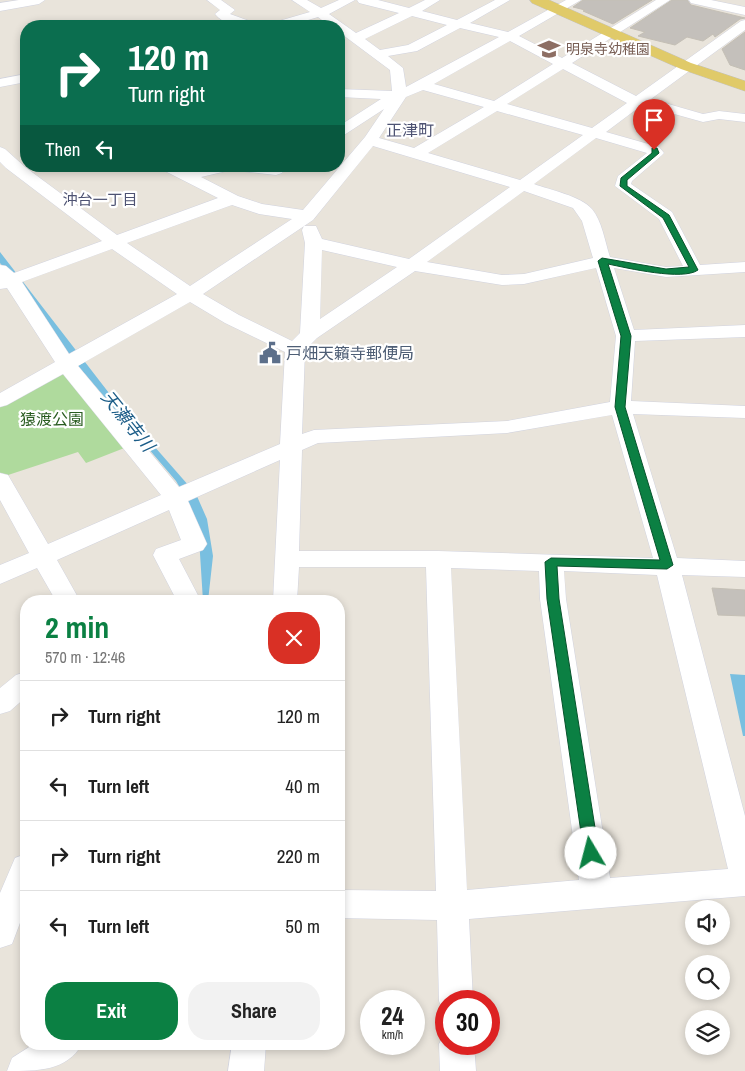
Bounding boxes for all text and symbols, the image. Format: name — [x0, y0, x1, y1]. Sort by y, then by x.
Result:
text: 120 m — [128, 34, 209, 81]
school or university icon: 明泉寺幼稚園 — [536, 36, 562, 62]
icon: right — [45, 40, 110, 105]
place label: 明泉寺幼稚園 — [566, 40, 650, 58]
text: Turn right — [128, 79, 205, 109]
pin — [633, 99, 675, 150]
icon: arrive — [640, 106, 668, 134]
district label: 正津町 — [386, 119, 434, 141]
icon: left — [91, 135, 119, 163]
text: Then — [45, 136, 81, 162]
district label: 沖台一丁目 — [62, 189, 138, 210]
public building icon: 戸畑天籟寺郵便局 — [257, 340, 283, 366]
place label: 戸畑天籟寺郵便局 — [286, 342, 414, 364]
water label: 天瀬寺川 — [96, 385, 162, 458]
park label: 猿渡公園 — [20, 408, 84, 430]
text: 2 min — [45, 607, 109, 647]
button: close — [268, 612, 320, 664]
text: 570 m · 12:46 — [45, 646, 125, 668]
icon: right — [45, 702, 73, 730]
text: Turn right — [88, 703, 160, 729]
text: 120 m — [277, 703, 320, 729]
icon: left — [45, 772, 73, 800]
text: Turn left — [88, 773, 149, 799]
text: 40 m — [285, 773, 320, 799]
position arrow — [564, 826, 616, 878]
icon: right — [45, 842, 73, 870]
text: Turn right — [88, 843, 160, 869]
text: 220 m — [277, 843, 320, 869]
map controls — [685, 900, 730, 1055]
button: sound — [685, 900, 730, 945]
icon: left — [45, 912, 73, 940]
text: Turn left — [88, 913, 149, 939]
text: 50 m — [285, 913, 320, 939]
button: search — [685, 955, 730, 1000]
button: Exit — [45, 982, 178, 1040]
button: Share — [188, 982, 320, 1040]
speed limit sign: 30 — [435, 990, 500, 1055]
text: 24 — [381, 999, 404, 1033]
button: layers — [685, 1010, 730, 1055]
text: km/h — [382, 1027, 403, 1043]

